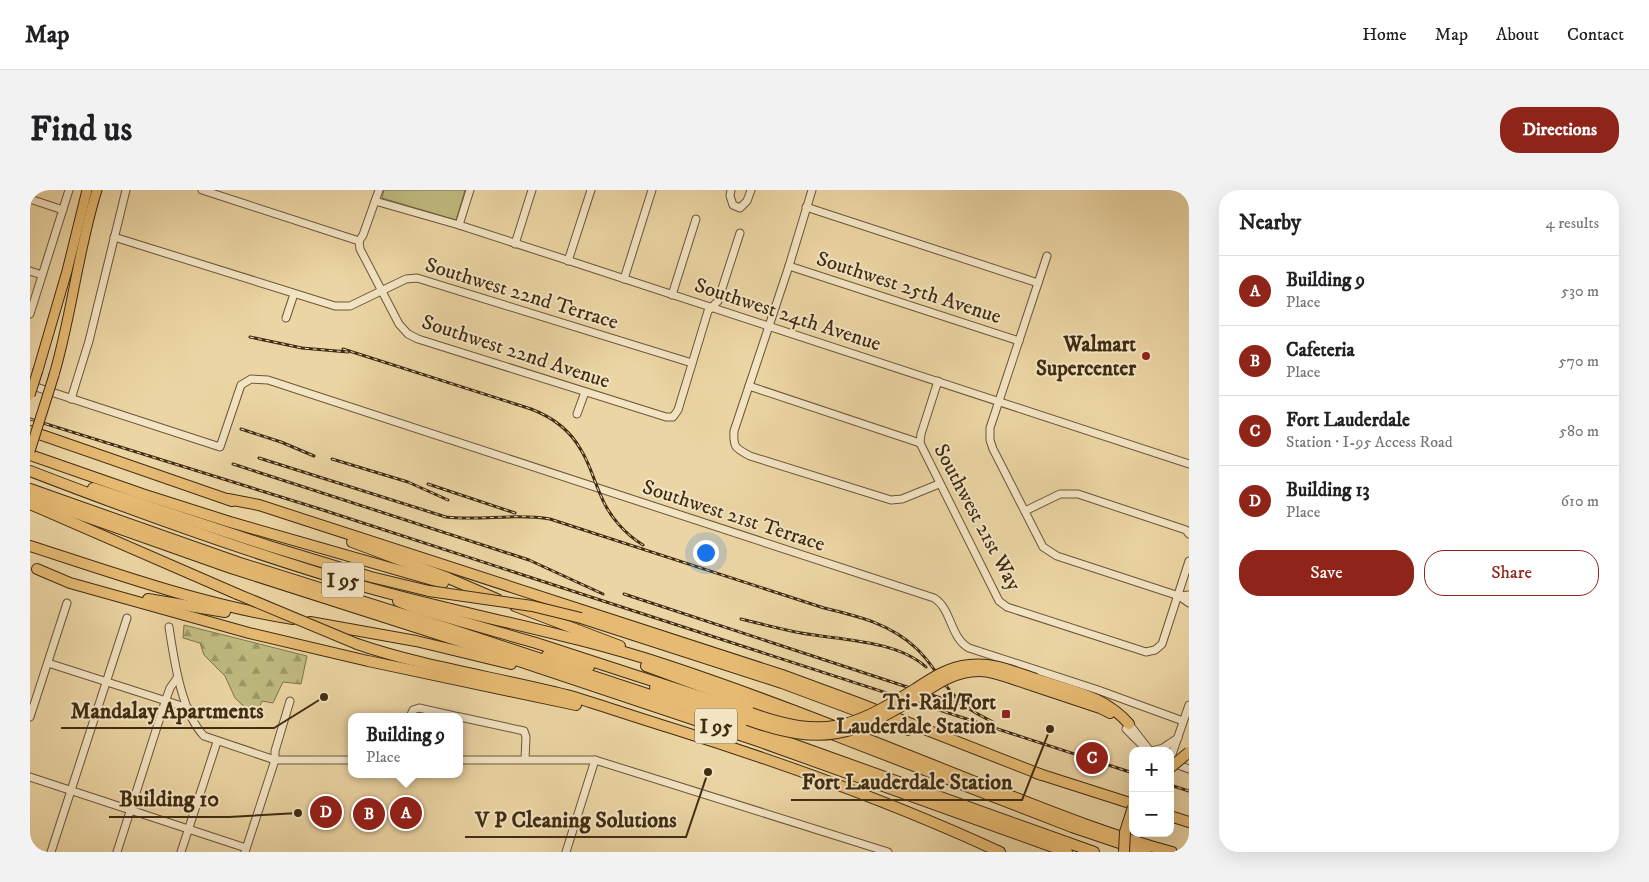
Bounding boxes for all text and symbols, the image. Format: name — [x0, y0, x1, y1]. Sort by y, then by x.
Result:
text: Map — [25, 20, 69, 50]
text: Home — [1362, 24, 1407, 46]
text: Map — [1435, 24, 1468, 46]
text: About — [1496, 24, 1539, 46]
text: Contact — [1567, 24, 1624, 46]
button: Directions — [1500, 107, 1619, 153]
text: Find us — [30, 108, 132, 152]
text: Nearby — [1239, 210, 1301, 236]
text: 4 results — [1546, 213, 1599, 233]
street label: Southwest 25th Avenue — [813, 246, 1005, 330]
street label: Southwest 22nd Terrace — [422, 252, 622, 336]
text: Building 9 — [1286, 269, 1365, 292]
street label: Southwest 24th Avenue — [691, 273, 884, 357]
text: A — [1250, 281, 1260, 301]
text: 530 m — [1561, 281, 1599, 301]
text: Place — [1286, 292, 1320, 312]
street label: Southwest 22nd Avenue — [418, 309, 613, 395]
place label: Walmart Supercenter — [1036, 332, 1137, 382]
text: Cafeteria — [1286, 339, 1355, 362]
marker: Walmart Supercenter — [1140, 350, 1152, 362]
text: B — [1250, 351, 1260, 371]
text: 570 m — [1559, 351, 1599, 371]
text: Place — [1286, 362, 1320, 382]
text: Fort Lauderdale — [1286, 409, 1410, 432]
text: C — [1250, 421, 1260, 441]
text: 580 m — [1559, 421, 1599, 441]
text: Station · I-95 Access Road — [1286, 432, 1453, 452]
street label: Southwest 21st Way — [928, 440, 1027, 596]
street label: Southwest 21st Terrace — [639, 474, 829, 558]
text: Building 13 — [1286, 479, 1370, 502]
text: D — [1249, 491, 1261, 511]
text: 610 m — [1561, 491, 1599, 511]
text: Place — [1286, 502, 1320, 522]
your location — [693, 540, 719, 566]
button: Save — [1239, 550, 1414, 596]
button: Share — [1424, 550, 1599, 596]
road number: I 95 — [322, 562, 364, 598]
place label: Tri-Rail/Fort Lauderdale Station — [836, 690, 997, 740]
callout: Mandalay Apartments — [61, 691, 274, 728]
text: Mandalay Apartments — [70, 698, 264, 725]
road number: I 95 — [695, 708, 737, 744]
marker: Tri-Rail/Fort Lauderdale Station — [1000, 708, 1012, 720]
popup — [348, 713, 463, 778]
text: Building 9 — [366, 724, 445, 747]
pin: C — [1076, 739, 1108, 777]
text: Place — [366, 747, 400, 767]
map controls — [1129, 747, 1174, 837]
button: + — [1129, 747, 1174, 792]
callout: Fort Lauderdale Station — [791, 763, 1022, 800]
text: Fort Lauderdale Station — [802, 769, 1013, 796]
callout: Building 10 — [109, 780, 229, 817]
text: Building 10 — [119, 786, 219, 813]
button: − — [1129, 792, 1174, 837]
pin: D — [310, 793, 342, 831]
pin: A — [390, 794, 422, 832]
pin: B — [353, 795, 385, 833]
callout: V P Cleaning Solutions — [465, 800, 686, 837]
text: V P Cleaning Solutions — [474, 807, 677, 834]

